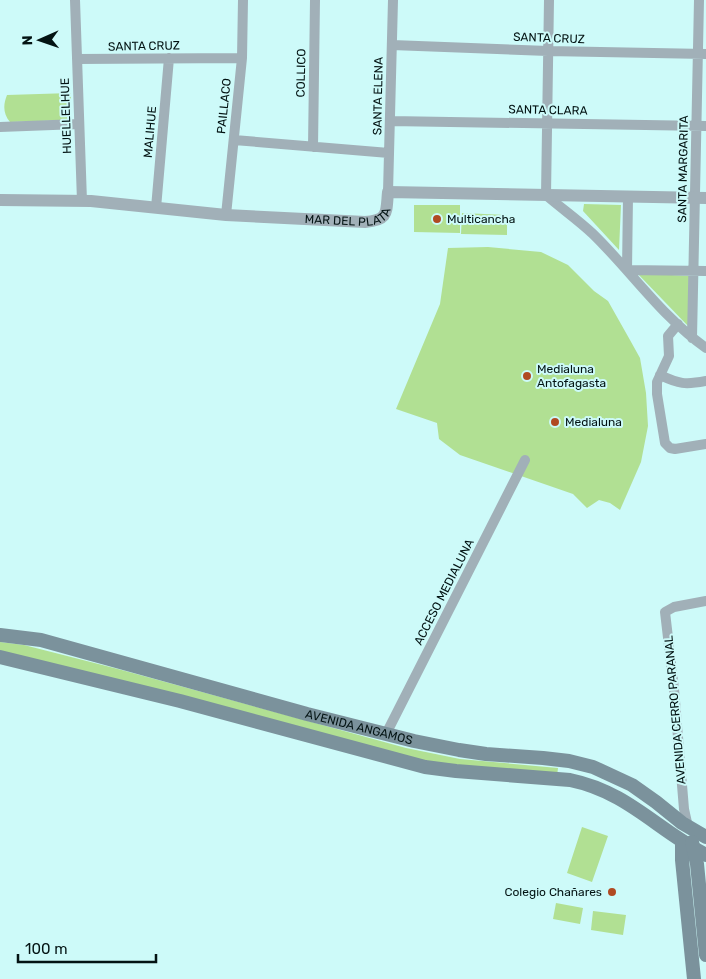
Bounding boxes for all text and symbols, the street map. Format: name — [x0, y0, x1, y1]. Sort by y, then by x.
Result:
north arrow — [15, 15, 65, 65]
street label: SANTA CRUZ — [513, 30, 585, 46]
text: N — [19, 35, 36, 46]
street label: SANTA CRUZ — [108, 38, 180, 54]
street label: COLLICO — [294, 48, 308, 98]
street label: SANTA ELENA — [370, 57, 386, 135]
street label: PAILLACO — [214, 77, 234, 135]
street label: HUELLELHUE — [58, 78, 74, 154]
street label: SANTA CLARA — [508, 102, 588, 118]
street label: MALIHUE — [141, 106, 159, 158]
street label: SANTA MARGARITA — [675, 115, 691, 223]
street label: MAR DEL PLATA — [304, 206, 394, 229]
place label: Multicancha — [447, 212, 515, 226]
marker: Multicancha — [431, 213, 443, 225]
place label: Medialuna Antofagasta — [537, 362, 606, 390]
marker: Medialuna Antofagasta — [521, 370, 533, 382]
place label: Medialuna — [565, 415, 622, 429]
marker: Medialuna — [549, 416, 561, 428]
street label: ACCESO MEDIALUNA — [411, 537, 477, 647]
street label: AVENIDA CERRO PARANAL — [661, 635, 688, 785]
street label: AVENIDA ANGAMOS — [304, 707, 414, 747]
place label: Colegio Chañares — [504, 885, 602, 899]
marker: Colegio Chañares — [606, 886, 618, 898]
scale bar — [18, 932, 155, 964]
text: 100 m — [25, 940, 67, 958]

